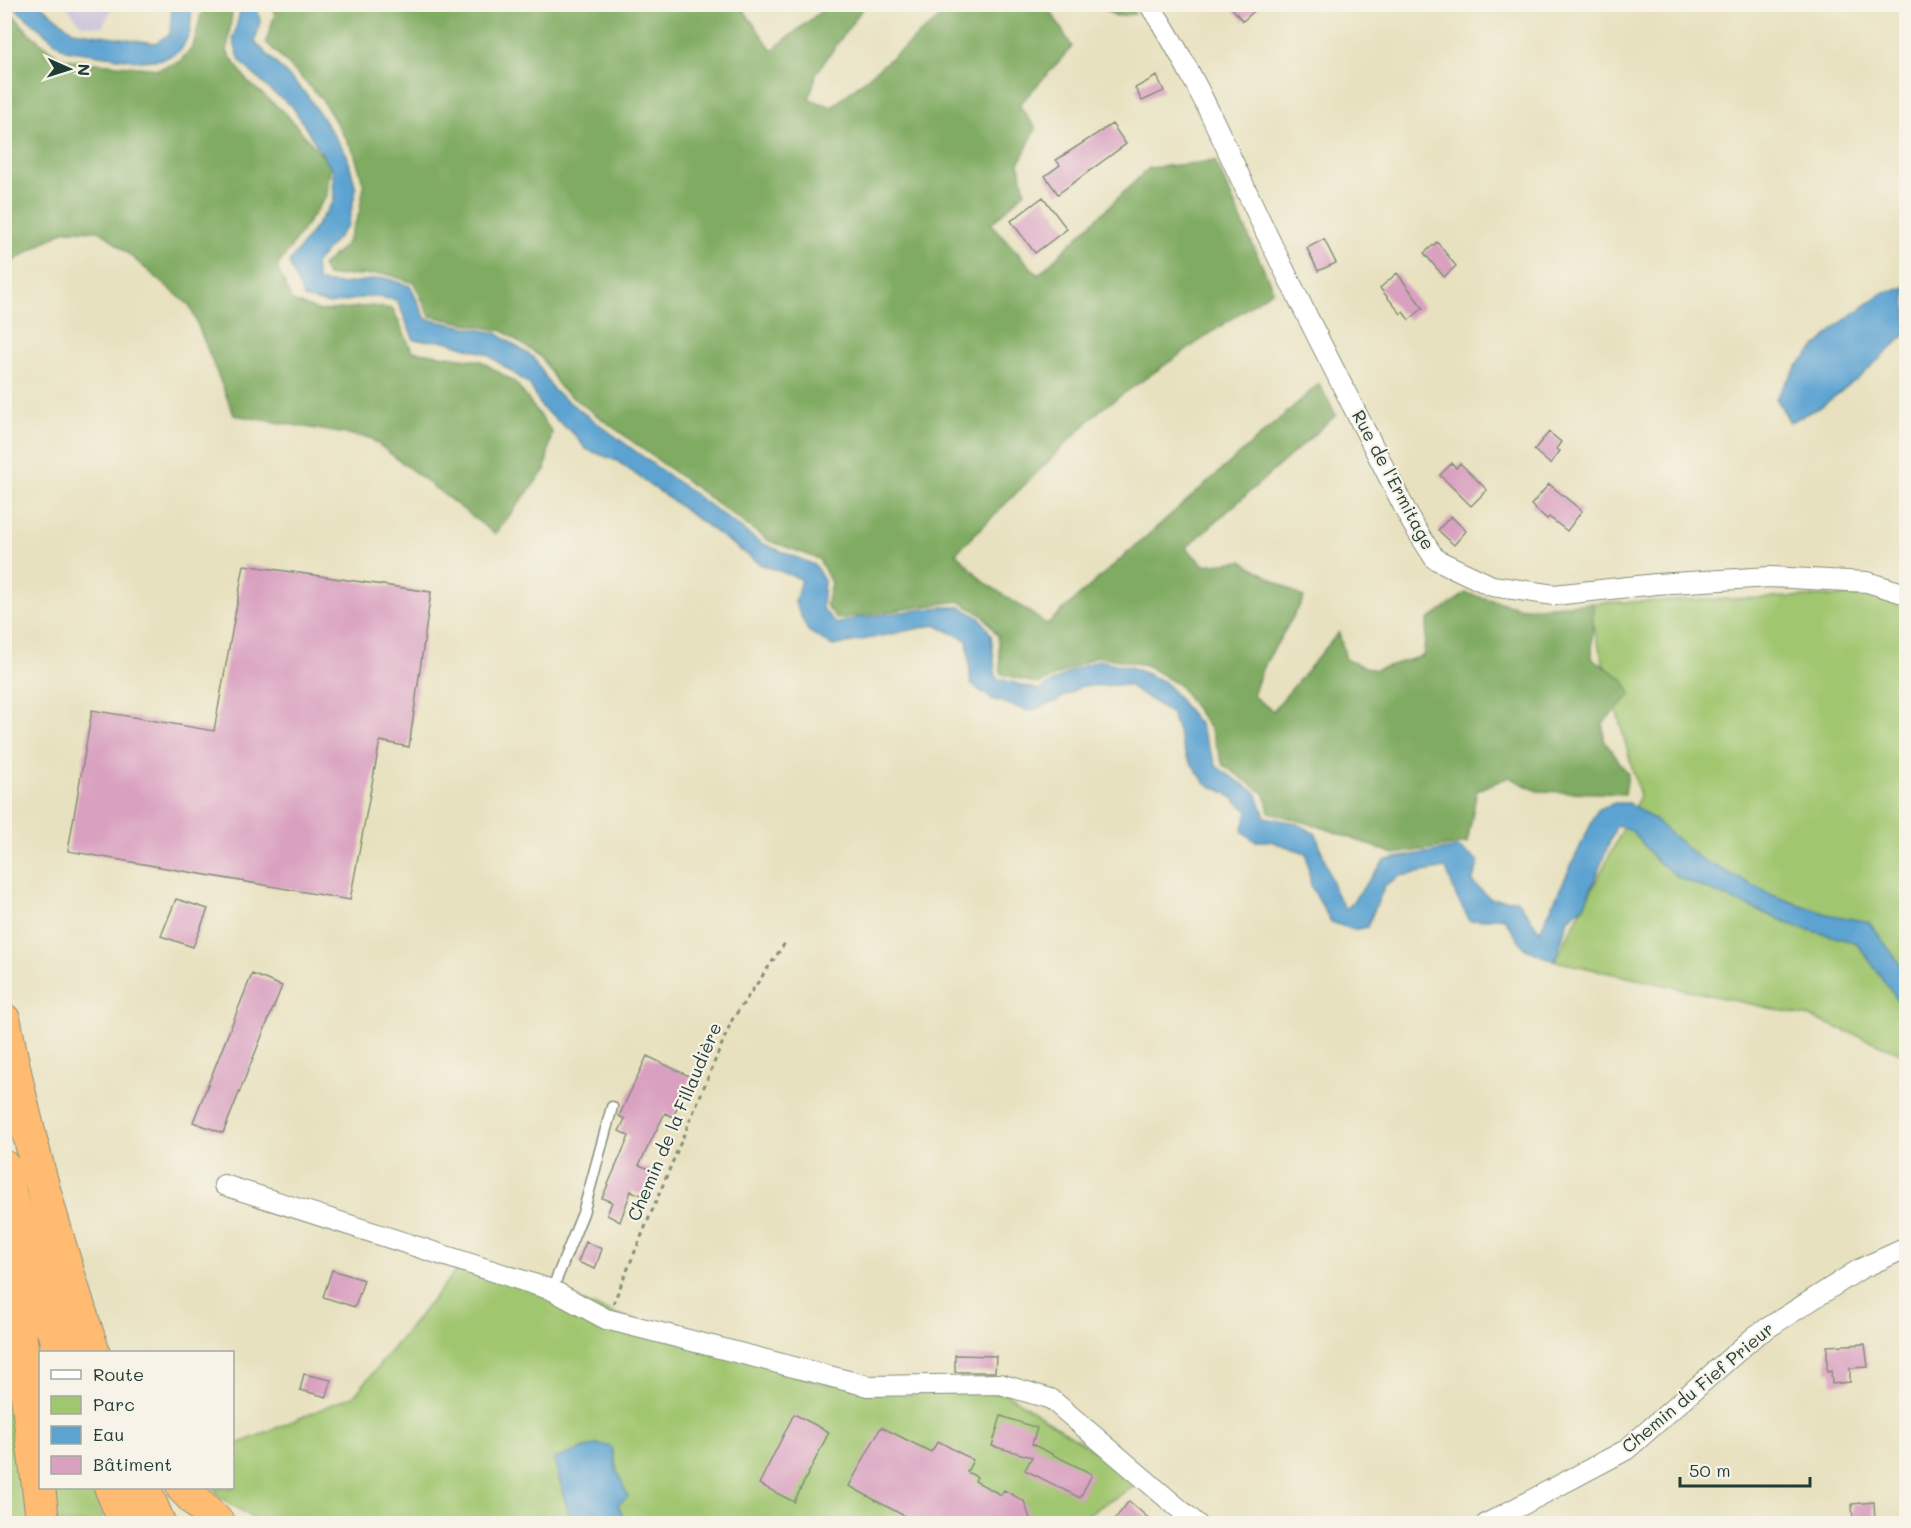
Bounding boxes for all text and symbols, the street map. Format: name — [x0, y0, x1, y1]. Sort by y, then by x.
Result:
north arrow — [39, 39, 99, 99]
text: N — [74, 63, 95, 76]
street label: Rue de l'Ermitage — [1347, 405, 1441, 554]
street label: Chemin de la Fillaudière — [621, 1019, 727, 1225]
street label: Chemin du Fief Prieur — [1616, 1316, 1779, 1458]
legend — [39, 1351, 234, 1489]
text: Route — [93, 1362, 144, 1386]
text: Parc — [93, 1392, 135, 1416]
text: Eau — [93, 1422, 124, 1446]
scale bar — [1680, 1450, 1810, 1488]
text: Bâtiment — [93, 1452, 172, 1476]
text: 50 m — [1689, 1458, 1731, 1482]

